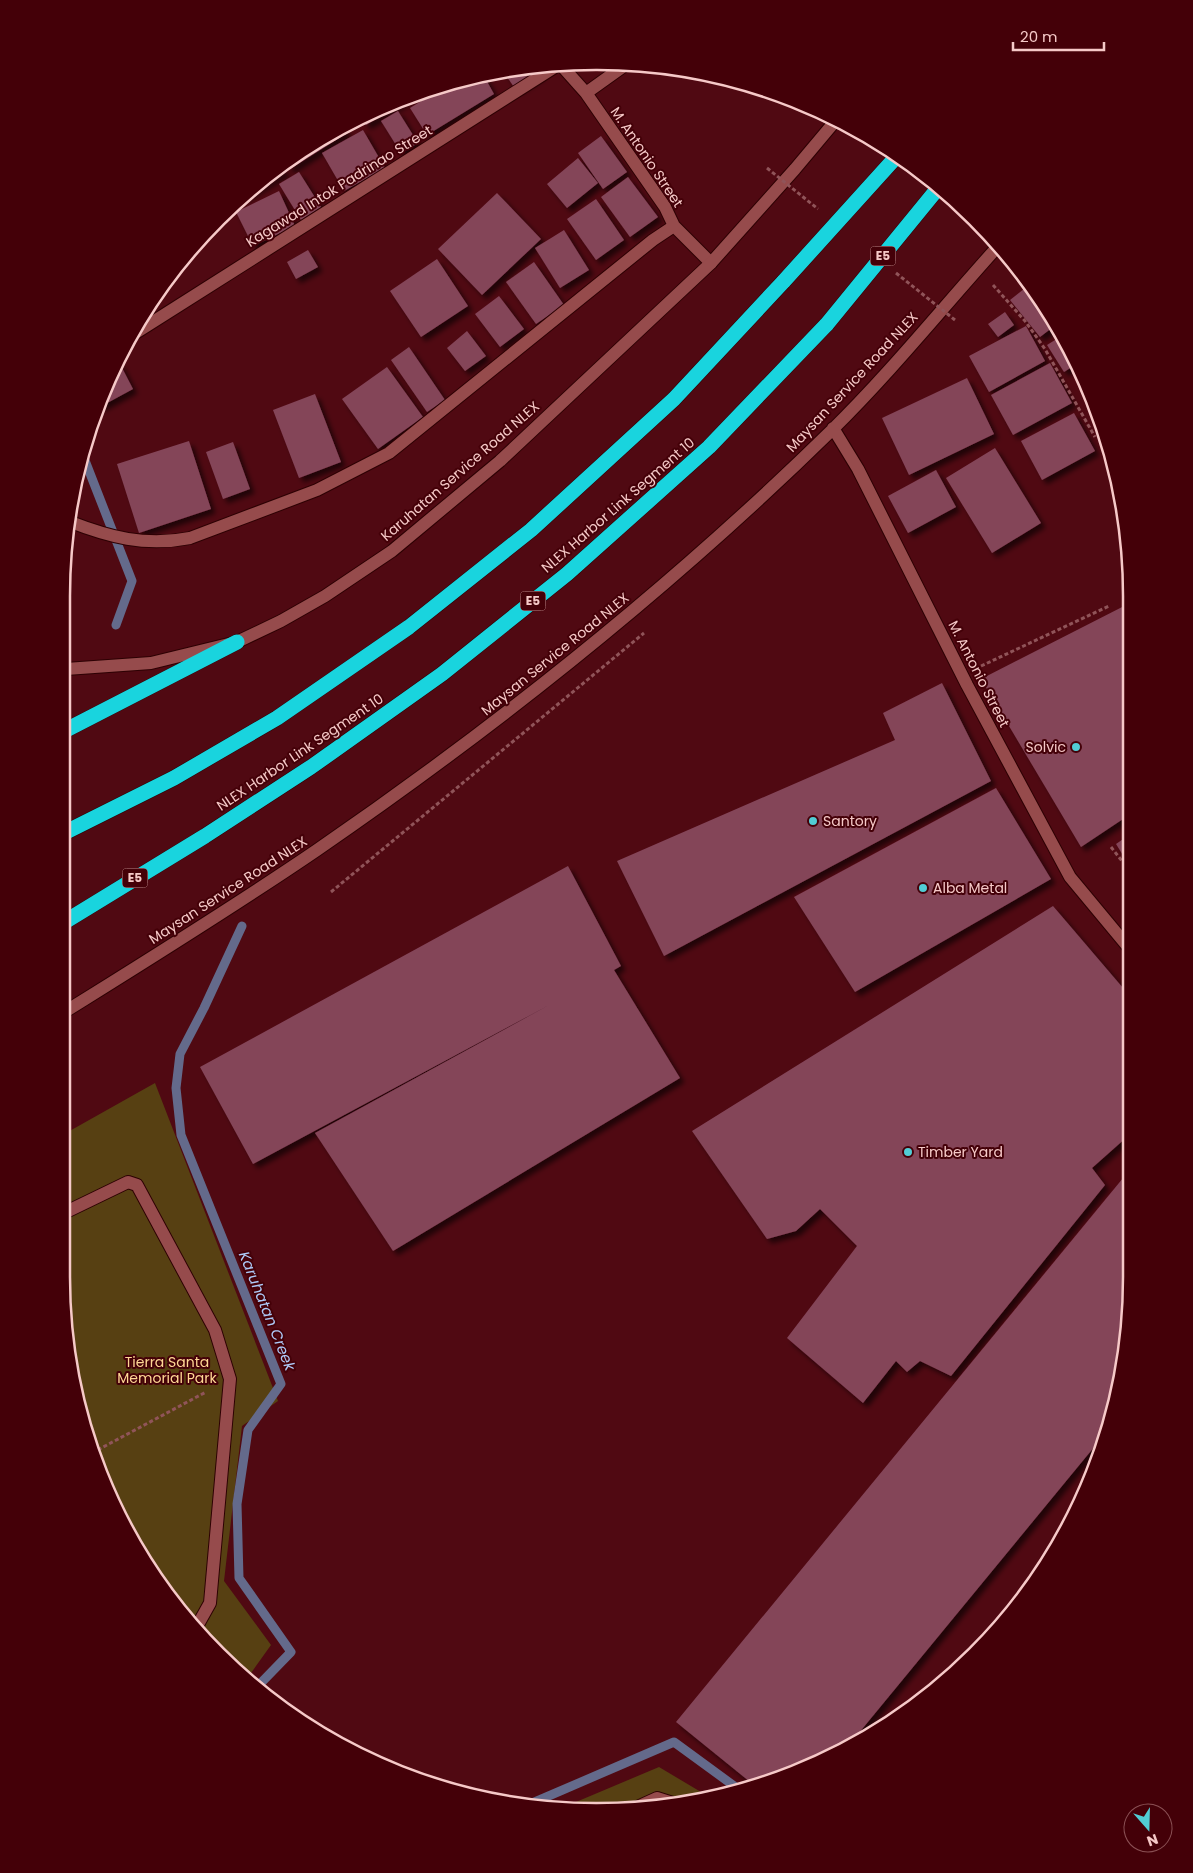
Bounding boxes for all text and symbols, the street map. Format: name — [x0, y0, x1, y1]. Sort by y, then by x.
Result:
scale bar — [1013, 20, 1104, 52]
text: 20 m — [1020, 26, 1058, 47]
street label: M. Antonio Street — [606, 103, 688, 211]
street label: Kagawad Intok Padrinao Street — [242, 120, 436, 252]
road number: E5 — [870, 247, 896, 266]
street label: Maysan Service Road NLEX — [782, 307, 923, 457]
street label: Karuhatan Service Road NLEX — [376, 396, 544, 545]
street label: NLEX Harbor Link Segment 10 — [537, 433, 699, 577]
street label: Maysan Service Road NLEX — [477, 588, 633, 720]
road number: E5 — [520, 592, 546, 610]
street label: M. Antonio Street — [943, 617, 1015, 731]
street label: NLEX Harbor Link Segment 10 — [213, 689, 387, 815]
place label: Solvic — [1026, 737, 1066, 757]
marker: Solvic — [1070, 741, 1082, 753]
place label: Santory — [823, 811, 877, 831]
marker: Santory — [807, 815, 819, 827]
street label: Maysan Service Road NLEX — [145, 831, 311, 949]
road number: E5 — [122, 868, 148, 888]
place label: Alba Metal — [933, 878, 1007, 898]
marker: Alba Metal — [917, 882, 929, 894]
place label: Timber Yard — [918, 1142, 1003, 1162]
marker: Timber Yard — [902, 1146, 914, 1158]
water label: Karuhatan Creek — [234, 1248, 302, 1375]
park label: Tierra Santa Memorial Park — [117, 1352, 217, 1388]
north arrow — [1123, 1803, 1173, 1853]
text: N — [1144, 1829, 1161, 1851]

